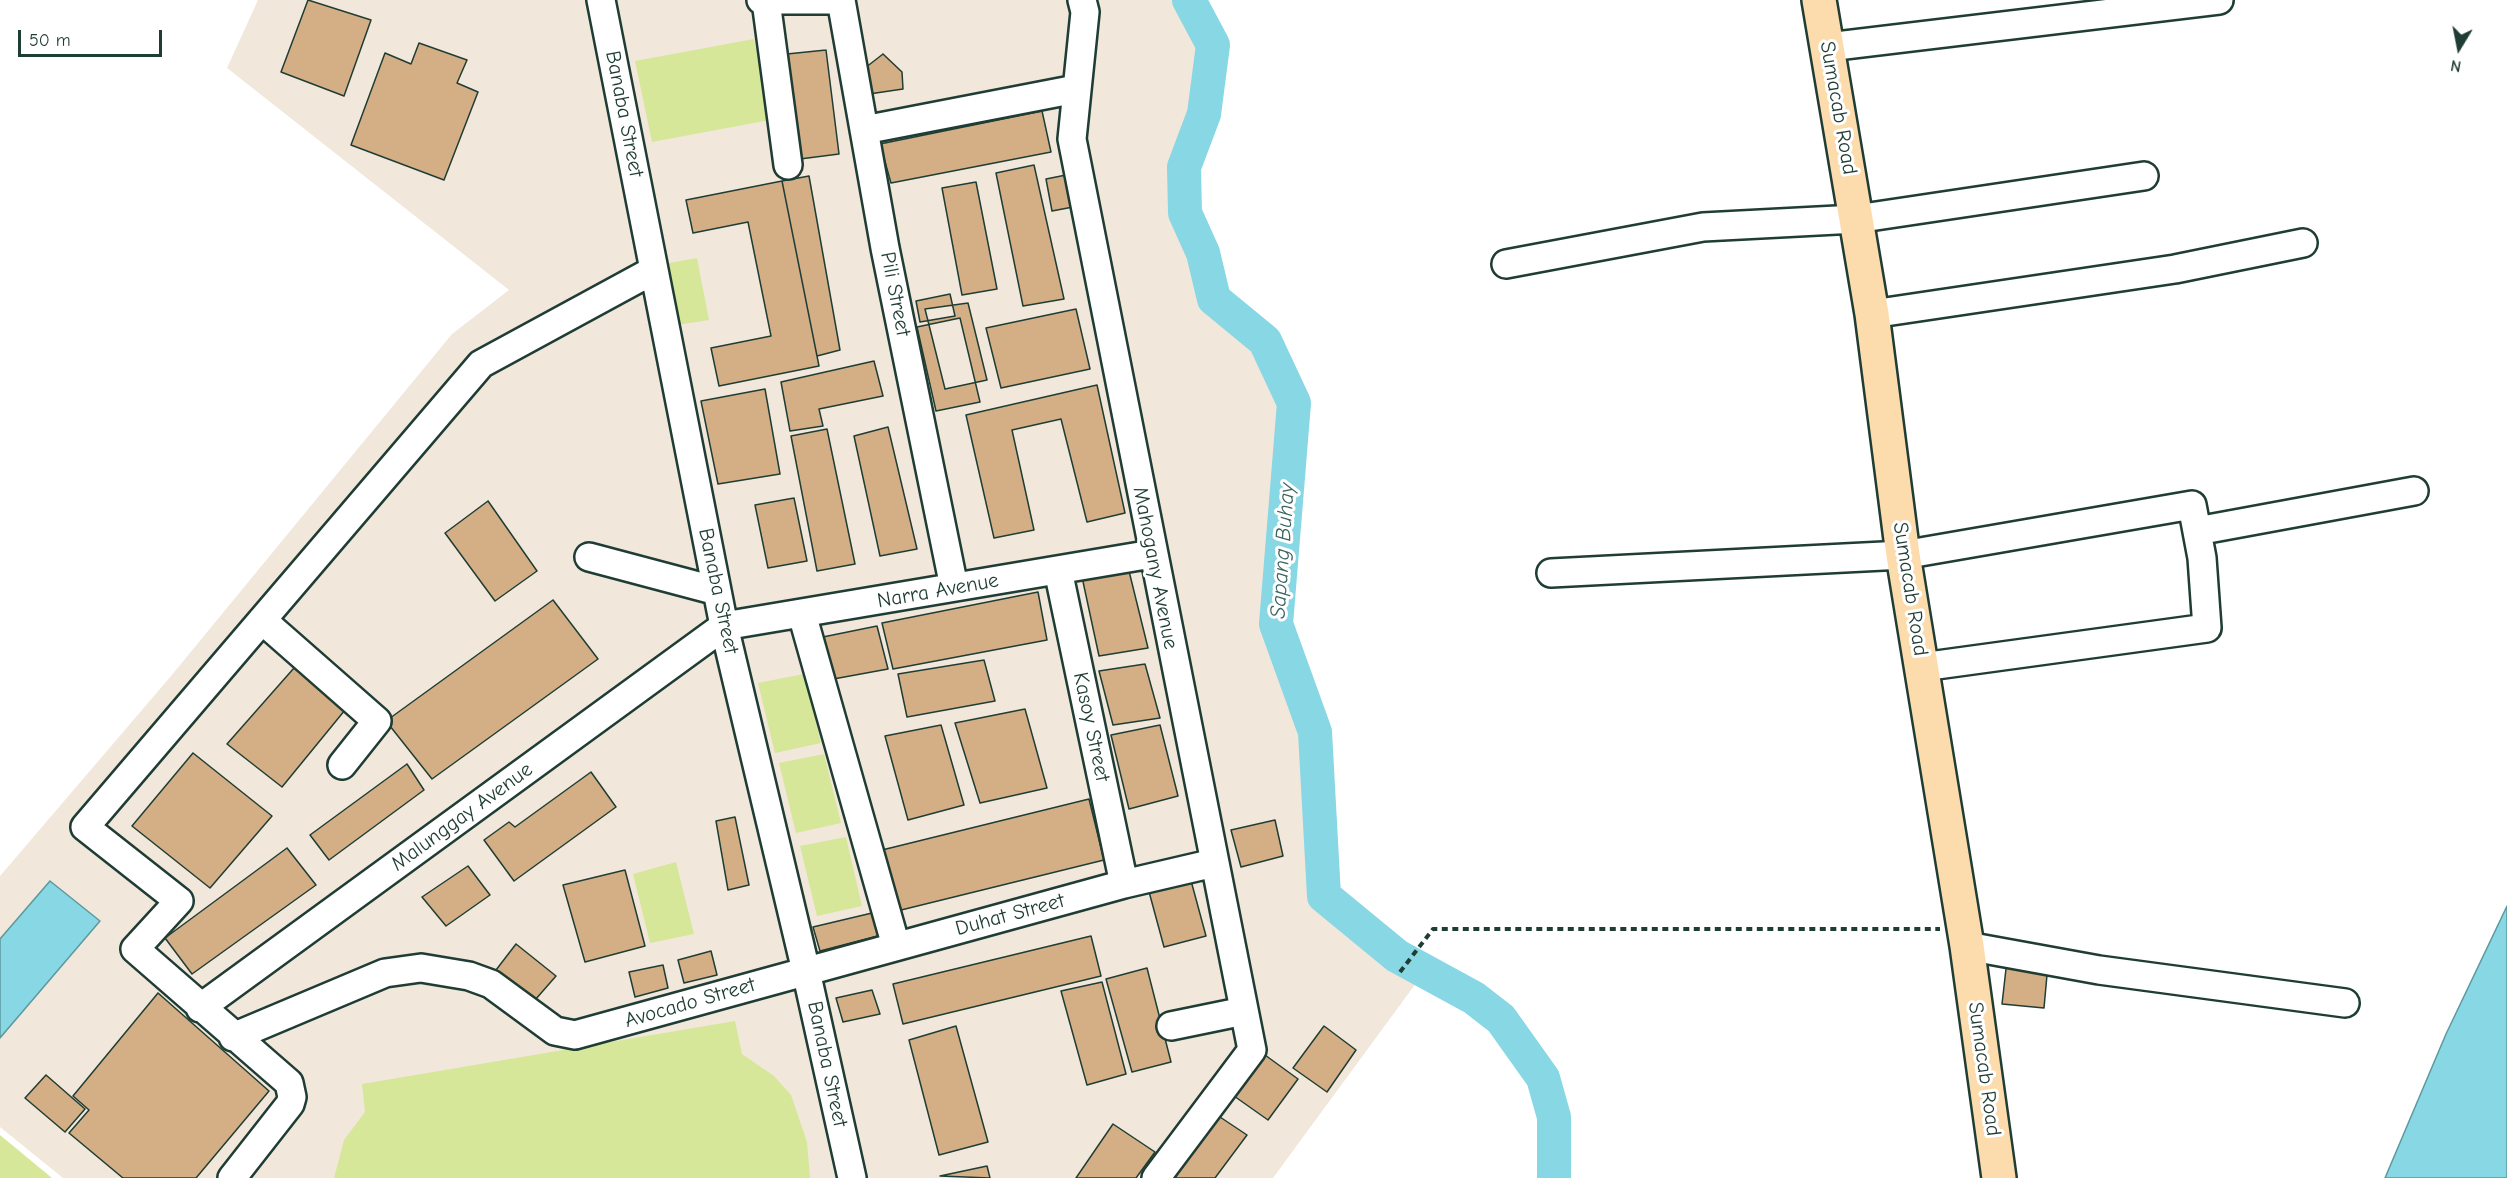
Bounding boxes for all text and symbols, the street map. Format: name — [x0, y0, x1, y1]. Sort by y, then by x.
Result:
scale bar — [21, 18, 165, 56]
north arrow — [2429, 18, 2489, 78]
text: 50 m — [29, 30, 71, 51]
street label: Sumacab Road — [1814, 39, 1862, 177]
street label: Banaba Street — [599, 49, 649, 179]
text: N — [2449, 56, 2463, 75]
street label: Pili Street — [874, 250, 916, 338]
water label: Sapang Buhay — [1265, 482, 1301, 620]
street label: Mahogany Avenue — [1127, 485, 1183, 651]
street label: Sumacab Road — [1887, 520, 1933, 658]
street label: Banaba Street — [692, 526, 744, 656]
street label: Narra Avenue — [875, 568, 1001, 614]
street label: Kasoy Street — [1067, 670, 1115, 784]
street label: Malunggay Avenue — [386, 757, 538, 877]
street label: Duhat Street — [953, 888, 1067, 942]
street label: Avocado Street — [622, 972, 758, 1034]
street label: Banaba Street — [801, 999, 853, 1129]
street label: Sumacab Road — [1962, 1000, 2006, 1138]

